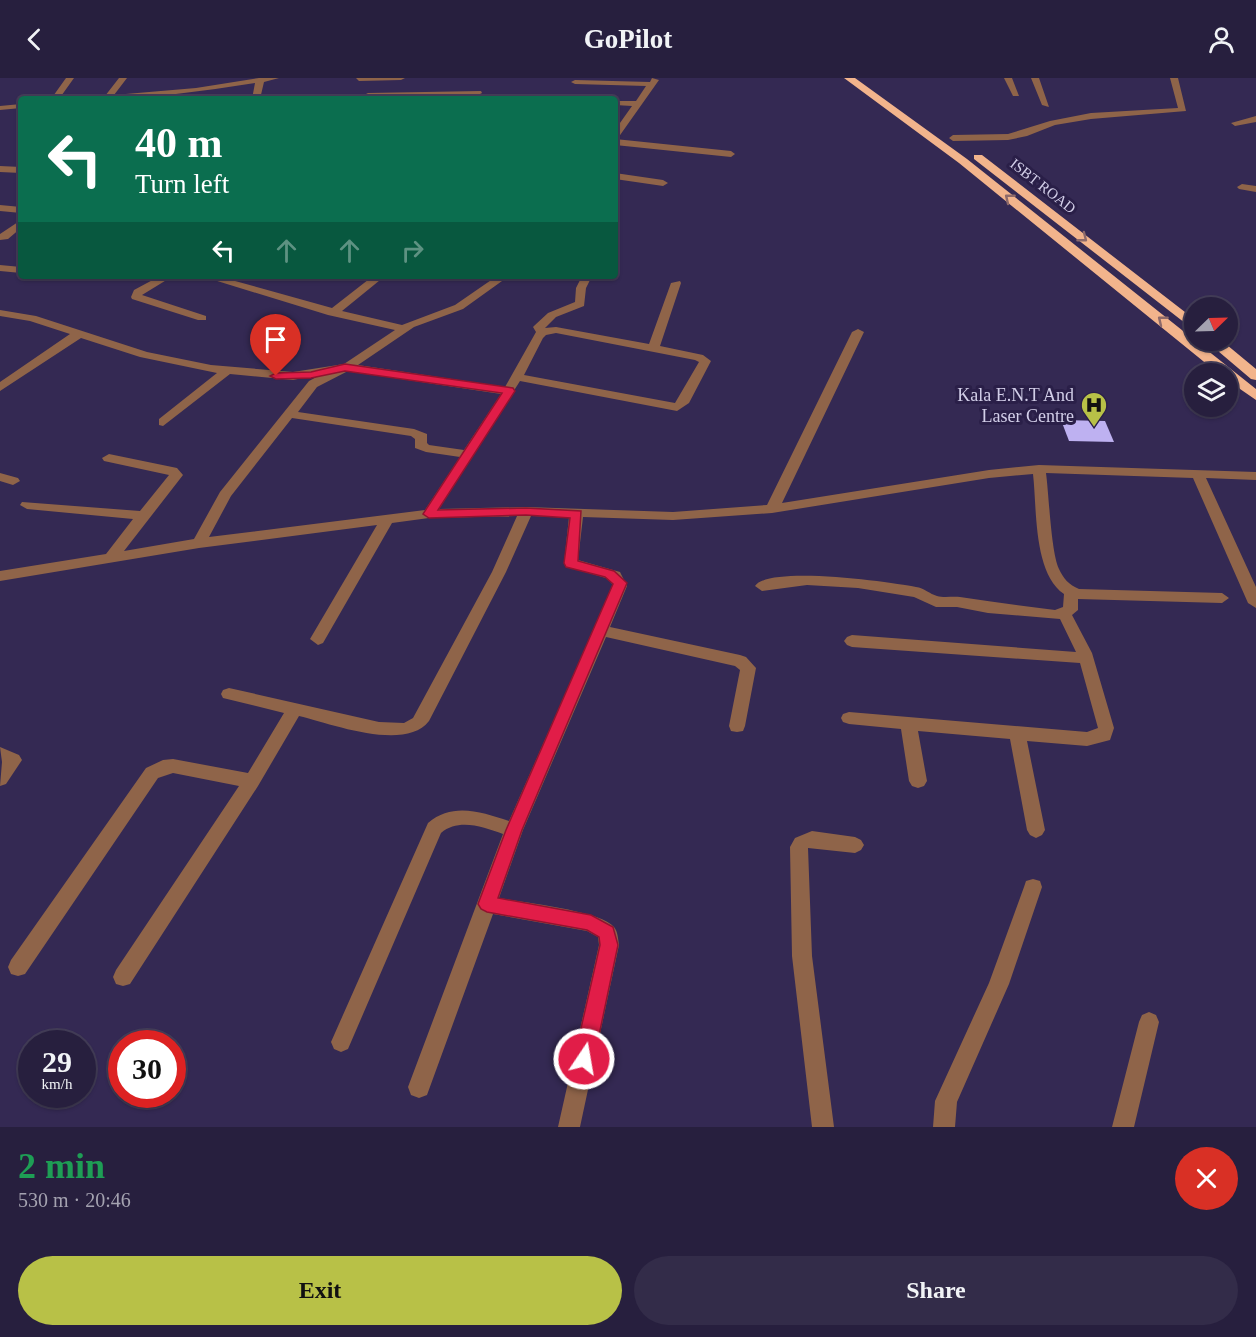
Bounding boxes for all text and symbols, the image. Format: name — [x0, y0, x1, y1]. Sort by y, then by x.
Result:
icon: back — [18, 23, 51, 56]
icon: person — [1205, 23, 1238, 56]
text: GoPilot — [584, 24, 672, 54]
icon: left — [36, 120, 114, 198]
text: 40 m — [135, 120, 223, 166]
street label: ISBT ROAD — [1007, 156, 1079, 217]
text: Turn left — [135, 169, 229, 199]
one-way arrow — [1005, 194, 1016, 205]
one-way arrow — [1076, 230, 1087, 241]
icon: left — [207, 234, 240, 267]
icon: ahead — [270, 234, 303, 267]
icon: ahead — [333, 234, 366, 267]
icon: right — [396, 234, 429, 267]
north arrow — [1184, 297, 1238, 351]
map controls — [1184, 297, 1238, 417]
pin — [250, 314, 301, 376]
one-way arrow — [1157, 316, 1168, 327]
icon: arrive — [259, 323, 292, 356]
button: layers — [1184, 363, 1238, 417]
place label: Kala E.N.T And Laser Centre — [957, 385, 1074, 426]
hospital icon: Kala E.N.T And Laser Centre — [1079, 390, 1109, 428]
position arrow — [552, 1027, 616, 1091]
speed limit sign: 30 — [108, 1030, 186, 1108]
text: 29 — [42, 1045, 72, 1078]
text: km/h — [42, 1076, 72, 1092]
text: 2 min — [18, 1146, 105, 1186]
button: close — [1175, 1147, 1238, 1210]
text: 530 m · 20:46 — [18, 1189, 131, 1211]
button: Exit — [18, 1256, 622, 1325]
button: Share — [634, 1256, 1238, 1325]

